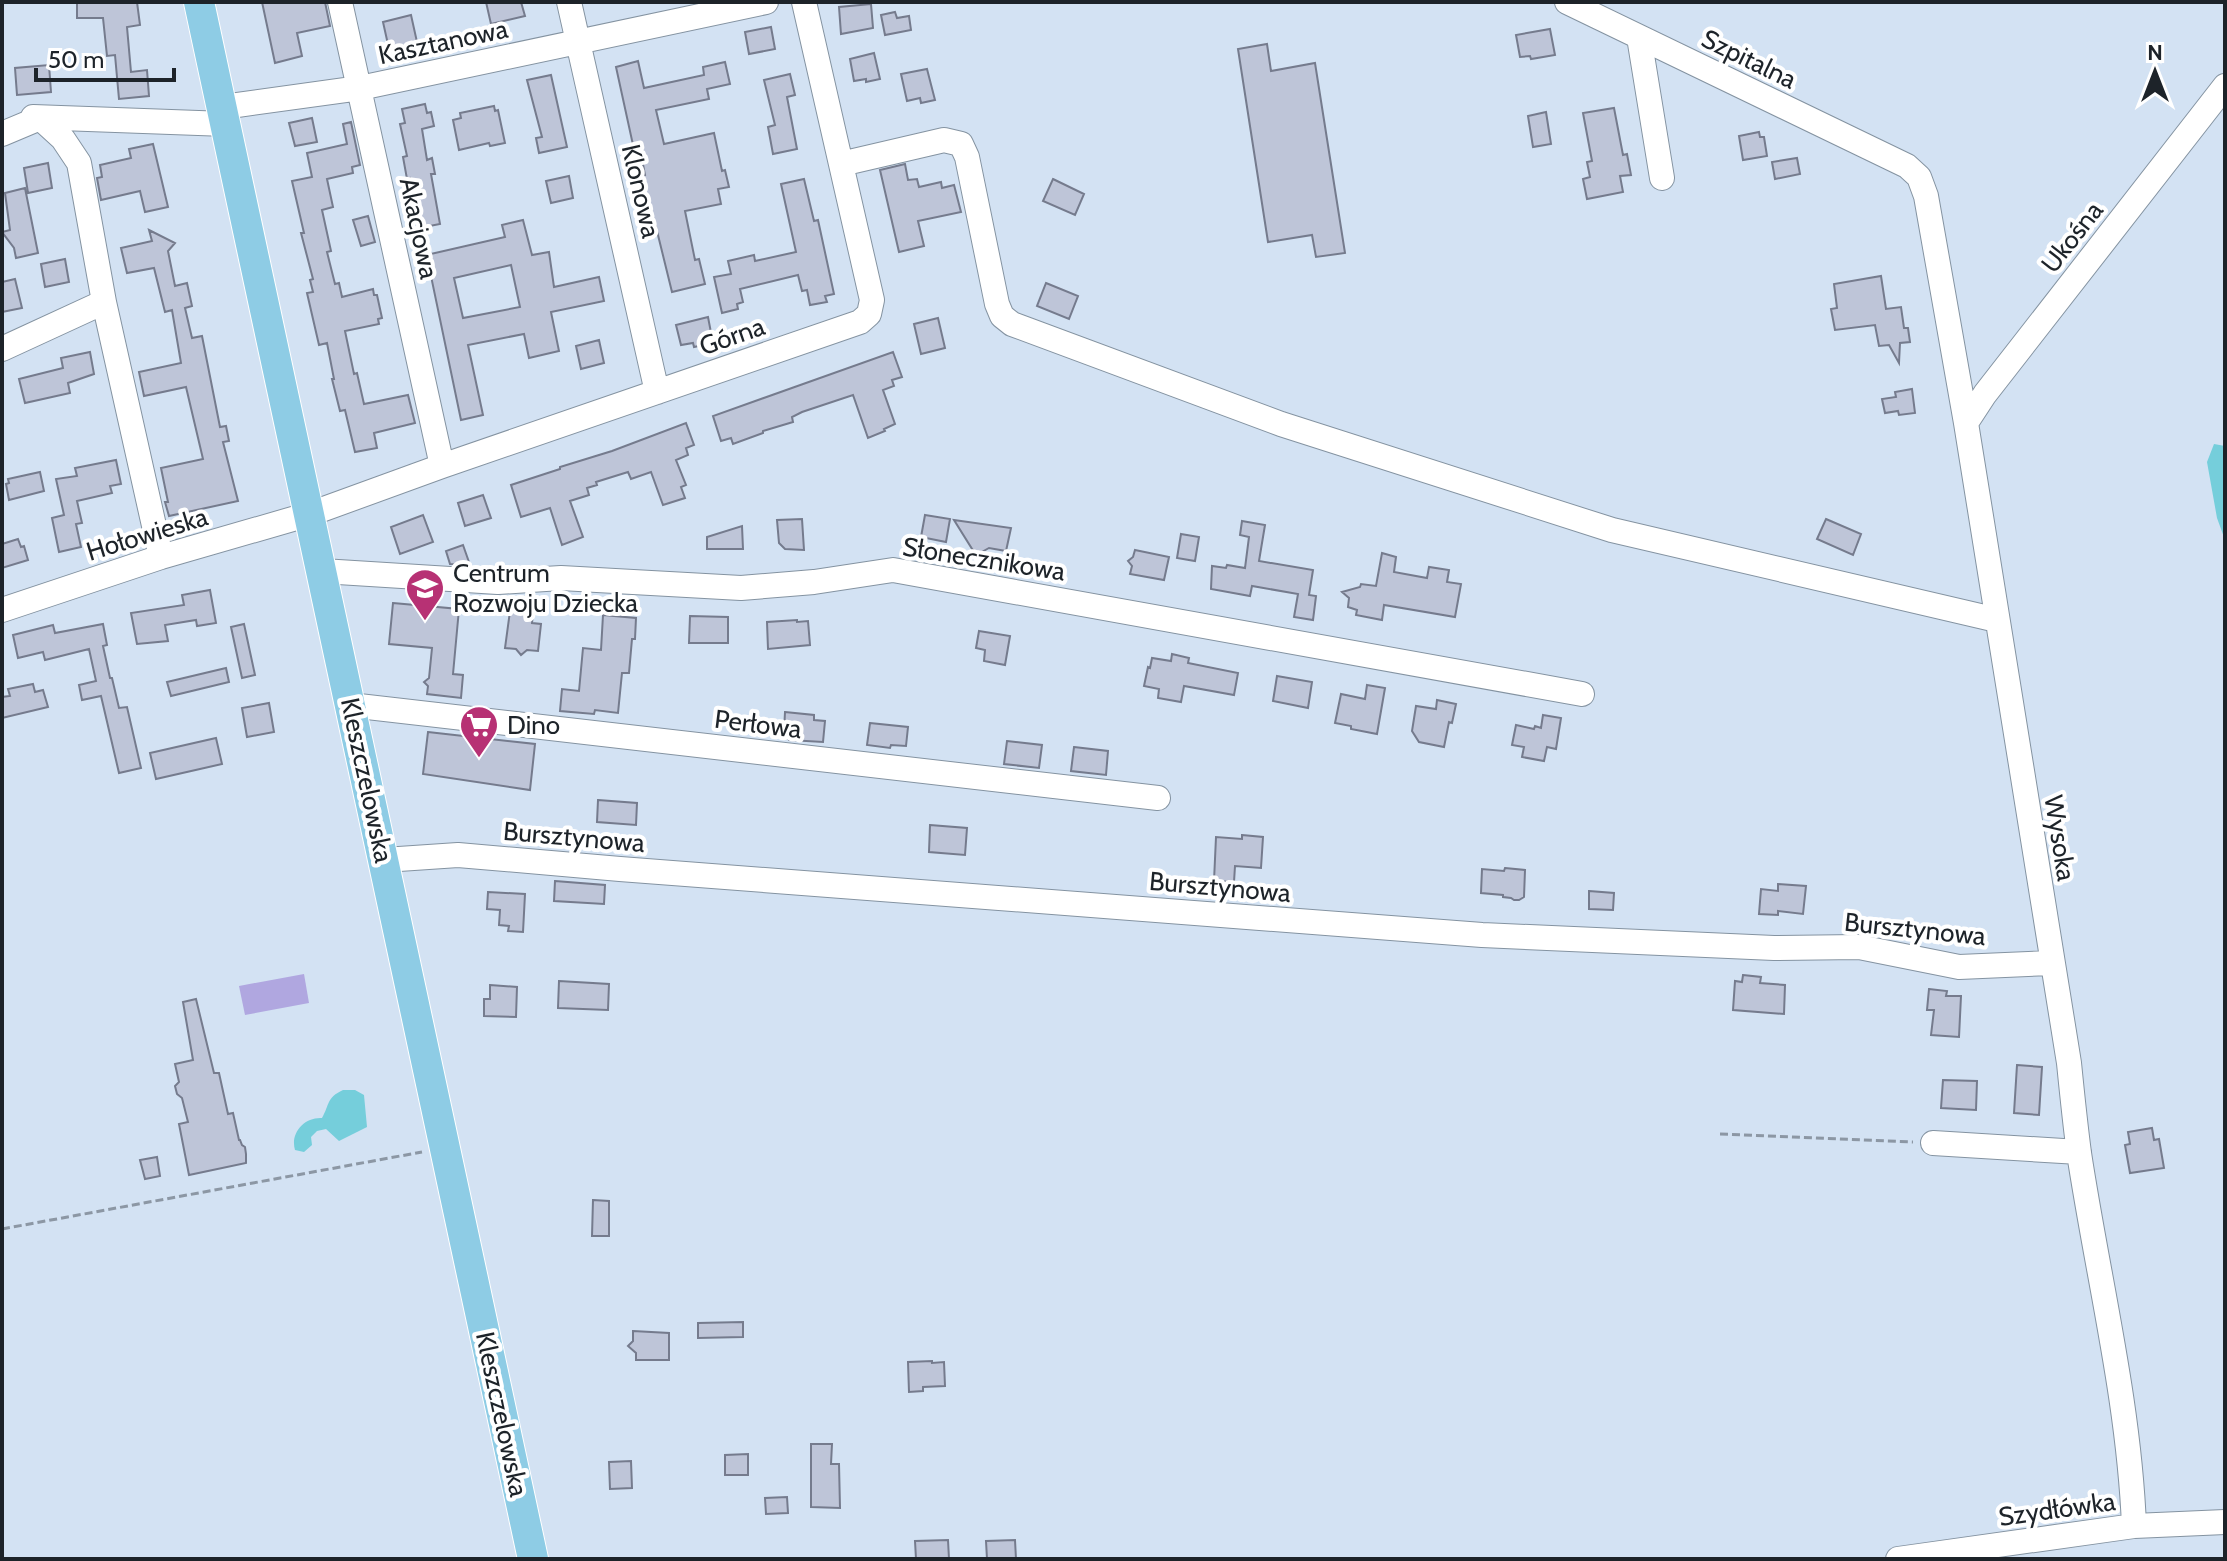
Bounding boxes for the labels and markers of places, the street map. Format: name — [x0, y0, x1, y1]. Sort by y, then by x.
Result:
place label: Centrum Rozwoju Dziecka — [453, 557, 639, 619]
school or university icon: Centrum Rozwoju Dziecka — [404, 567, 446, 622]
supermarket icon: Dino — [458, 704, 500, 759]
place label: Dino — [507, 709, 560, 741]

